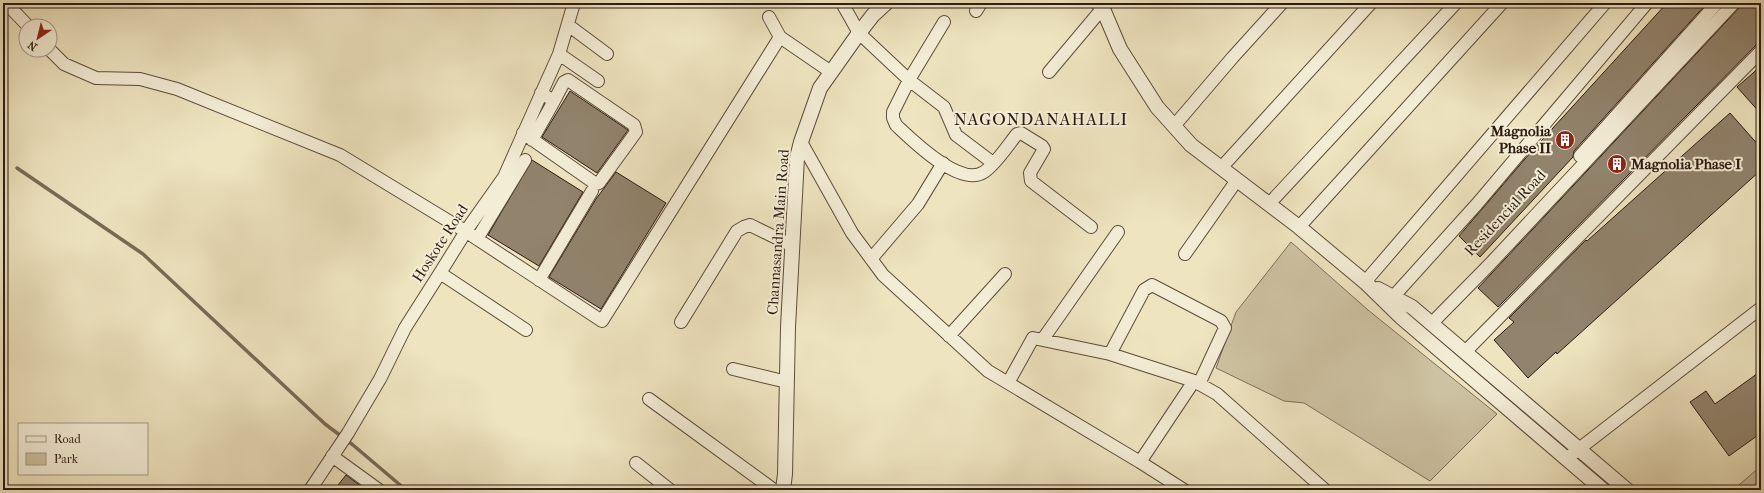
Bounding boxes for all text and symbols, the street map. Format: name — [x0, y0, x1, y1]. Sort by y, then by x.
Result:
north arrow — [18, 18, 58, 58]
text: N — [25, 38, 40, 54]
district label: NAGONDANAHALLI — [954, 109, 1128, 129]
place label: Magnolia Phase II — [1490, 122, 1552, 157]
building icon: Magnolia Phase II — [1554, 129, 1576, 151]
street label: Channasandra Main Road — [763, 148, 793, 315]
building icon: Magnolia Phase I — [1606, 153, 1628, 175]
place label: Magnolia Phase I — [1630, 155, 1741, 173]
street label: Residencial Road — [1461, 166, 1550, 260]
street label: Hoskote Road — [408, 200, 472, 285]
legend — [18, 423, 148, 475]
text: Road — [54, 432, 81, 446]
text: Park — [54, 452, 79, 466]

